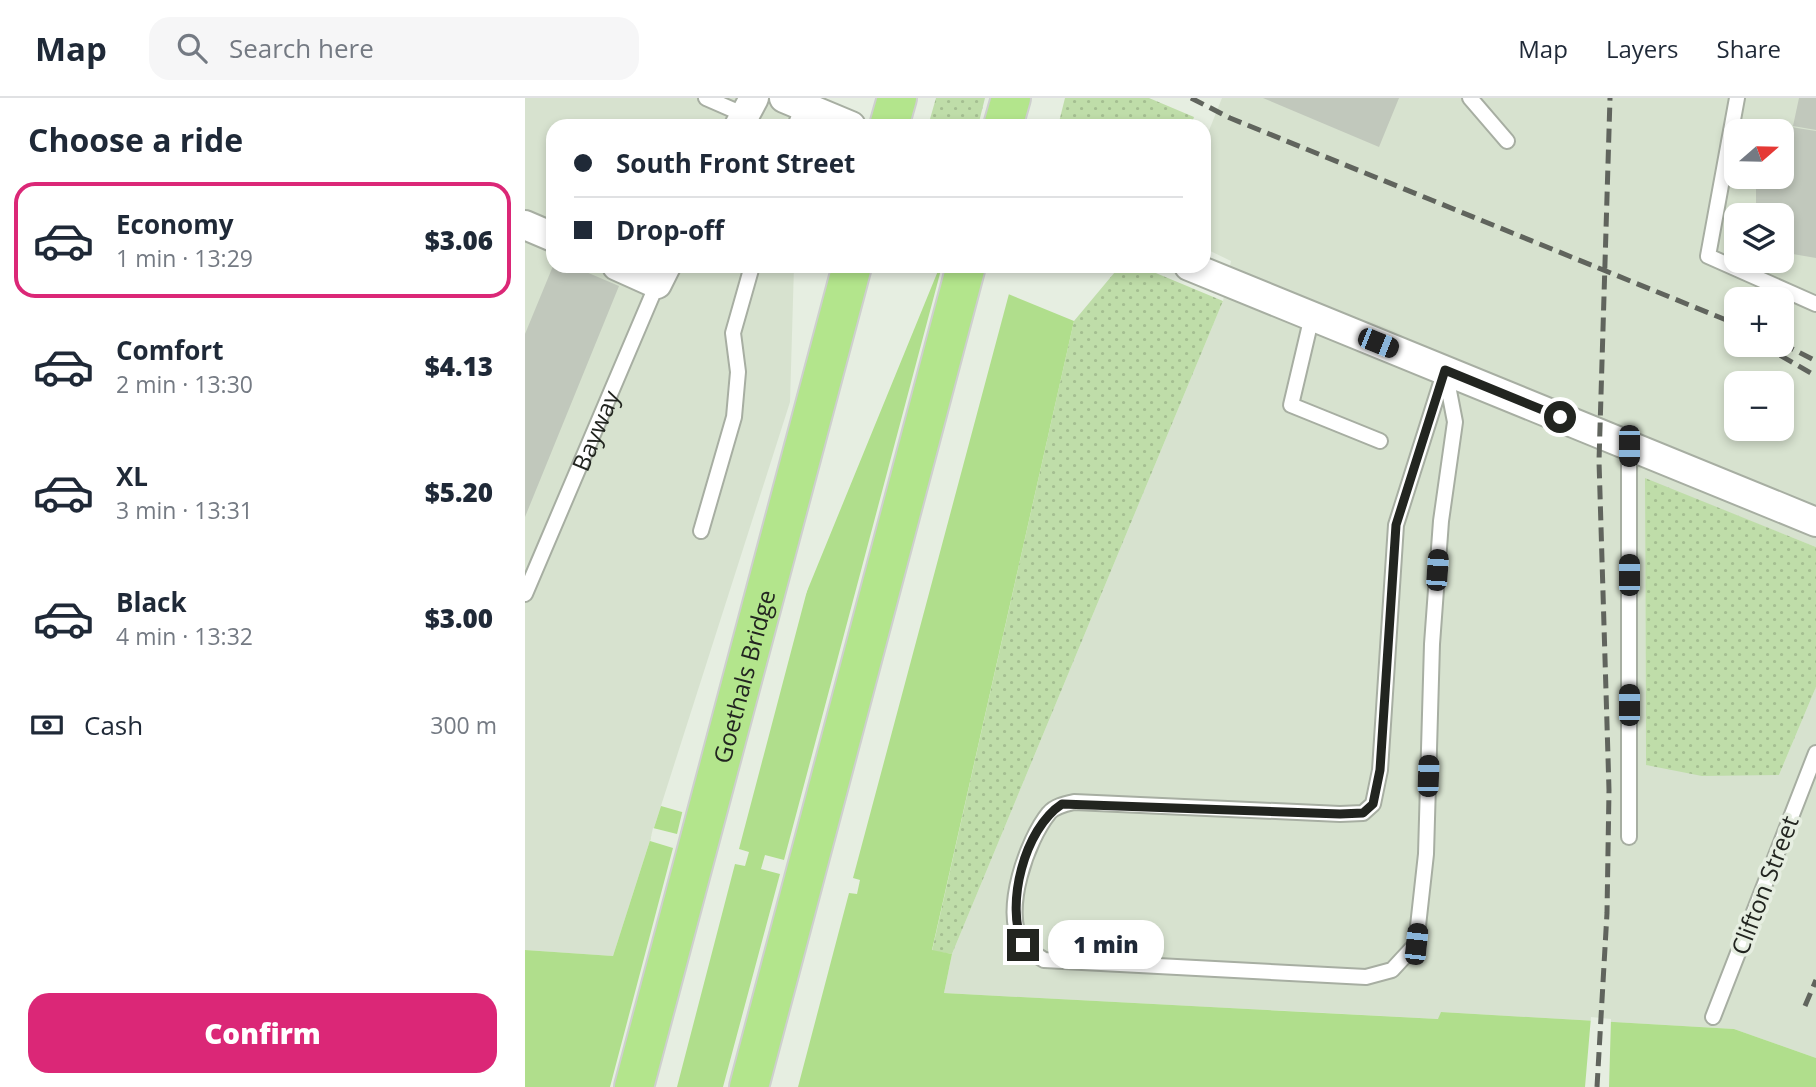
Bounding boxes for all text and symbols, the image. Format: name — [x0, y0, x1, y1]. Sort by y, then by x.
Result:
search box — [149, 17, 639, 80]
text: Map — [35, 26, 107, 71]
icon: search — [173, 29, 211, 67]
text: Search here — [229, 30, 374, 66]
text: Map — [1518, 32, 1568, 65]
text: Layers — [1606, 32, 1679, 65]
text: Share — [1717, 32, 1781, 65]
text: Choose a ride — [28, 118, 243, 161]
north arrow — [1724, 119, 1794, 189]
map controls — [1724, 119, 1794, 441]
text: South Front Street — [616, 145, 855, 181]
button: layers — [1724, 203, 1794, 273]
text: Economy — [116, 206, 234, 242]
icon: car — [32, 209, 95, 272]
text: Drop-off — [616, 212, 724, 248]
text: $3.06 — [425, 222, 493, 258]
text: 1 min · 13:29 — [116, 242, 253, 274]
button: + — [1724, 287, 1794, 357]
car — [1355, 325, 1402, 361]
text: Comfort — [116, 332, 223, 368]
icon: car — [32, 335, 95, 398]
text: $4.13 — [425, 348, 493, 384]
text: 2 min · 13:30 — [116, 368, 253, 400]
button: − — [1724, 371, 1794, 441]
street label: Bayway — [563, 384, 627, 476]
route start — [1544, 401, 1576, 433]
car — [1619, 425, 1640, 467]
text: XL — [116, 458, 148, 494]
icon: car — [32, 461, 95, 524]
text: $5.20 — [425, 474, 493, 510]
text: 3 min · 13:31 — [116, 494, 253, 526]
car — [1426, 548, 1449, 592]
car — [1619, 554, 1640, 596]
text: Black — [116, 584, 187, 620]
street label: Goethals Bridge — [704, 586, 782, 767]
icon: car — [32, 587, 95, 650]
text: $3.00 — [425, 600, 493, 636]
text: 4 min · 13:32 — [116, 620, 253, 652]
car — [1619, 684, 1640, 726]
icon: cash — [28, 706, 66, 744]
text: Cash — [84, 707, 143, 743]
text: 300 m — [430, 709, 497, 741]
car — [1417, 755, 1440, 797]
street label: Clifton Street — [1722, 811, 1806, 959]
callout: 1 min — [1047, 920, 1163, 970]
car — [1404, 922, 1429, 966]
text: 1 min — [1073, 928, 1139, 960]
route end — [1007, 929, 1039, 961]
button: Confirm — [28, 993, 497, 1073]

